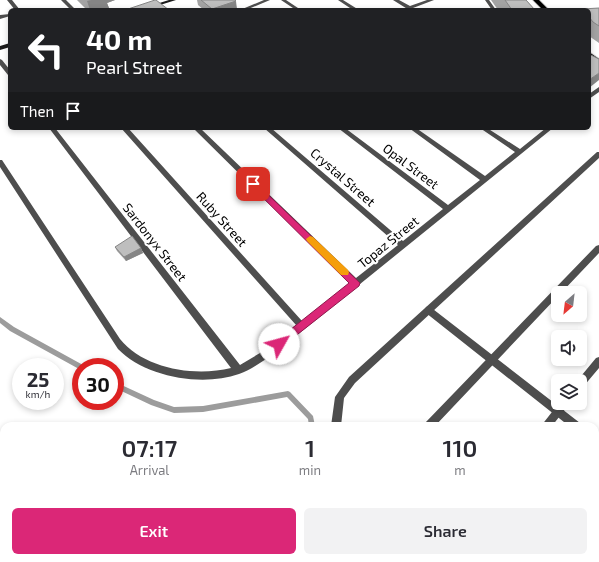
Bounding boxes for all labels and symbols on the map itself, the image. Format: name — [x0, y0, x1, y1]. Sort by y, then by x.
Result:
street label: Opal Street — [380, 140, 442, 192]
street label: Crystal Street — [307, 144, 379, 210]
pin — [236, 167, 270, 201]
street label: Ruby Street — [193, 188, 251, 250]
street label: Sardonyx Street — [120, 200, 190, 284]
street label: Topaz Street — [354, 213, 422, 271]
north arrow — [551, 286, 587, 322]
position arrow — [258, 323, 300, 365]
speed limit sign: 30 — [72, 358, 124, 410]

